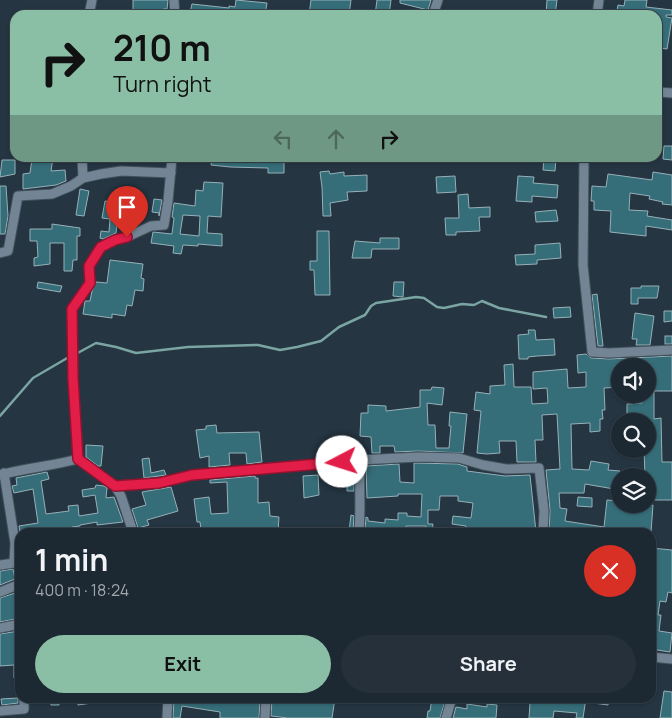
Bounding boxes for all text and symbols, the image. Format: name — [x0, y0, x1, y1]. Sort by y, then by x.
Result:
text: 210 m — [113, 24, 211, 72]
icon: right — [30, 30, 95, 95]
text: Turn right — [113, 69, 211, 99]
icon: left — [269, 125, 297, 153]
icon: ahead — [322, 125, 350, 153]
icon: right — [375, 125, 403, 153]
pin — [106, 186, 148, 237]
icon: arrive — [113, 193, 141, 221]
map controls — [611, 358, 656, 513]
button: sound — [611, 358, 656, 403]
button: search — [611, 413, 656, 458]
position arrow — [315, 435, 367, 487]
button: layers — [611, 468, 656, 513]
text: 1 min — [35, 539, 108, 580]
button: close — [584, 545, 636, 597]
text: 400 m · 18:24 — [35, 579, 129, 601]
button: Exit — [35, 635, 331, 693]
button: Share — [341, 635, 636, 693]

